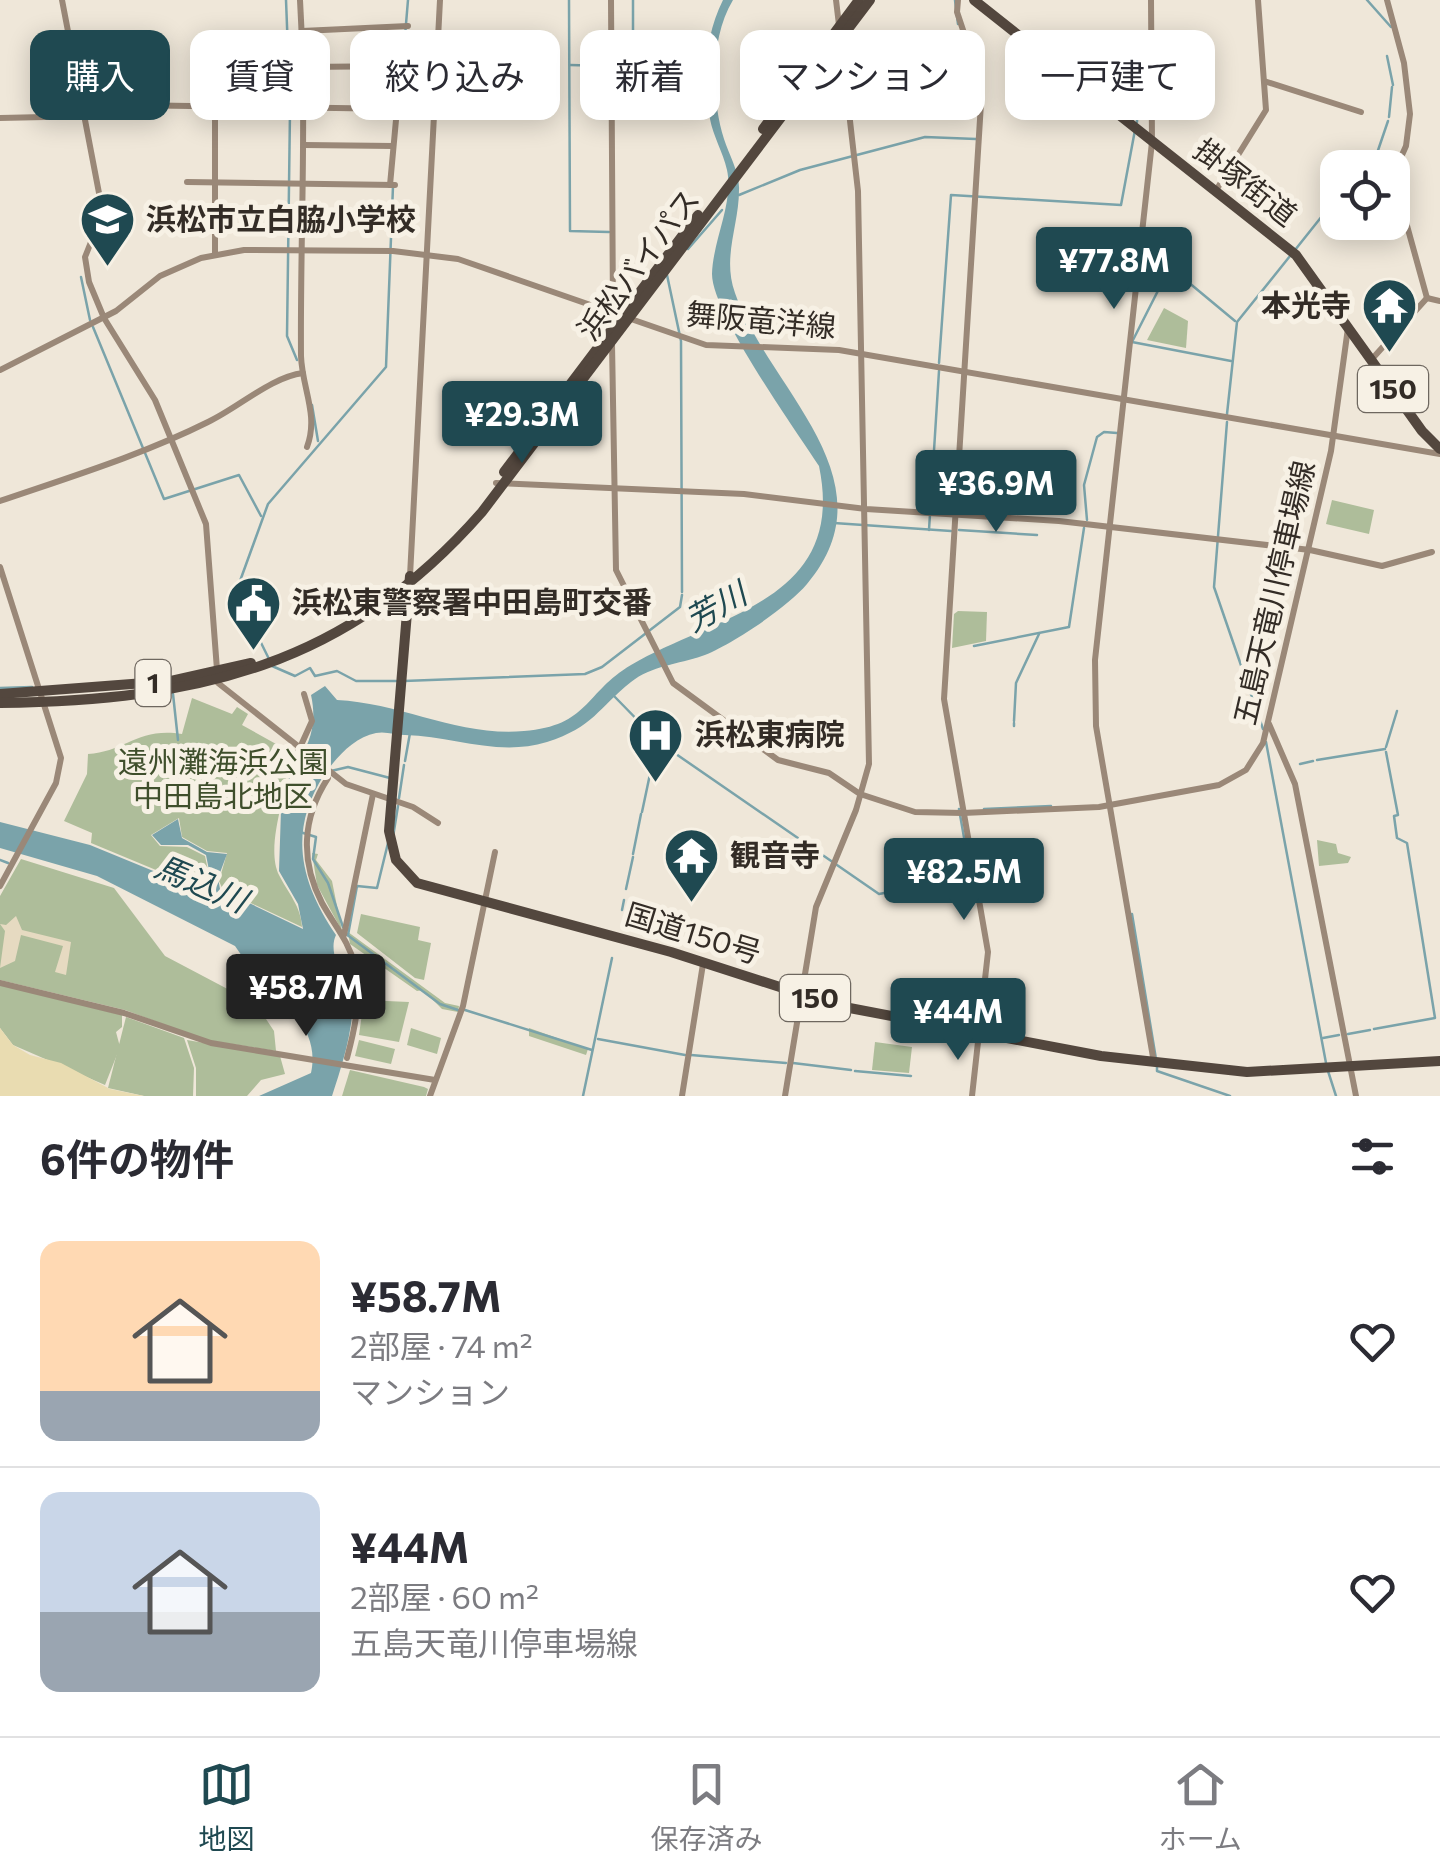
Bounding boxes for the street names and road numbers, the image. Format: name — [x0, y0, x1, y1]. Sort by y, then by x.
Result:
street label: 掛塚街道 — [1188, 130, 1305, 233]
street label: 浜松バイパス — [568, 181, 706, 346]
street label: 舞阪竜洋線 — [685, 294, 838, 343]
road number: 150 — [1358, 366, 1428, 412]
street label: 五島天竜川停車場線 — [1224, 457, 1321, 728]
road number: 1 — [136, 660, 170, 706]
street label: 国道150号 — [622, 894, 766, 970]
road number: 150 — [780, 975, 850, 1021]

